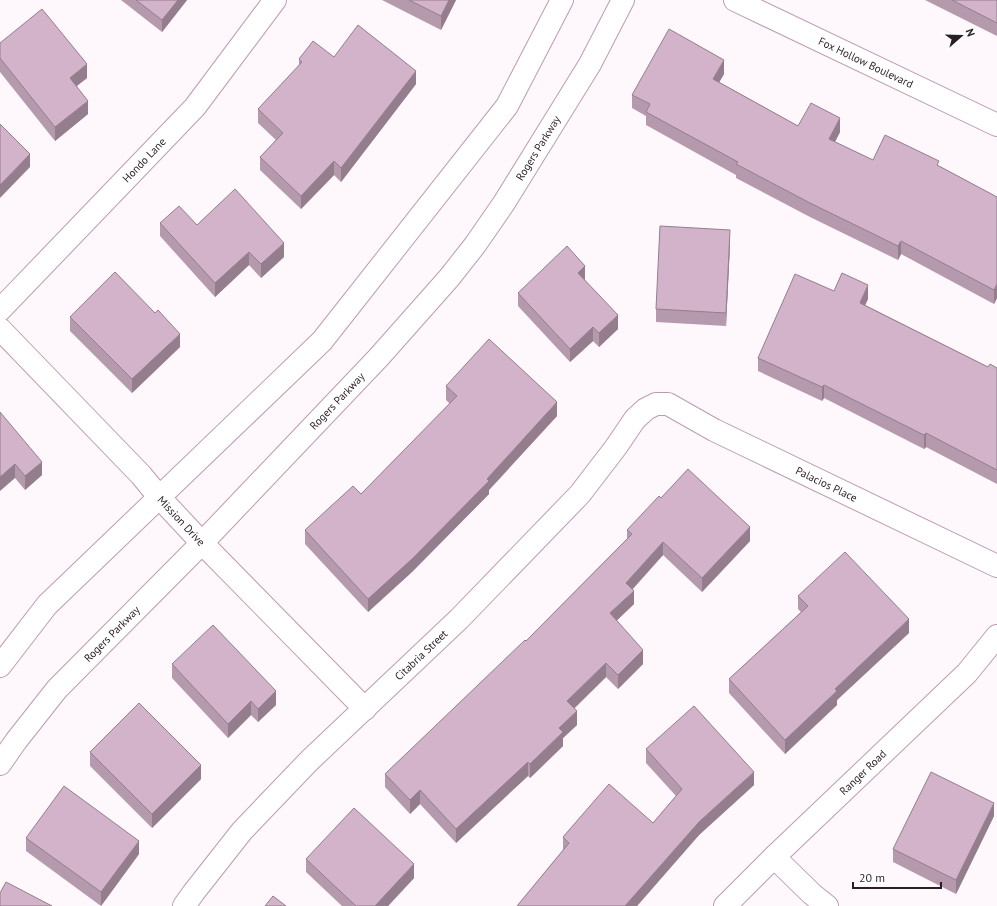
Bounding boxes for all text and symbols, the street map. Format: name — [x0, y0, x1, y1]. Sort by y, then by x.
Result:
north arrow — [941, 16, 981, 56]
text: N — [963, 27, 978, 38]
street label: Fox Hollow Boulevard — [816, 34, 916, 91]
street label: Rogers Parkway — [513, 112, 564, 183]
street label: Hondo Lane — [119, 134, 169, 185]
street label: Rogers Parkway — [307, 369, 368, 433]
street label: Palacios Place — [794, 463, 860, 505]
street label: Mission Drive — [155, 493, 208, 549]
street label: Rogers Parkway — [81, 602, 143, 665]
street label: Citabria Street — [392, 626, 451, 683]
street label: Ranger Road — [836, 747, 889, 798]
scale bar — [853, 864, 941, 890]
text: 20 m — [859, 870, 885, 885]

